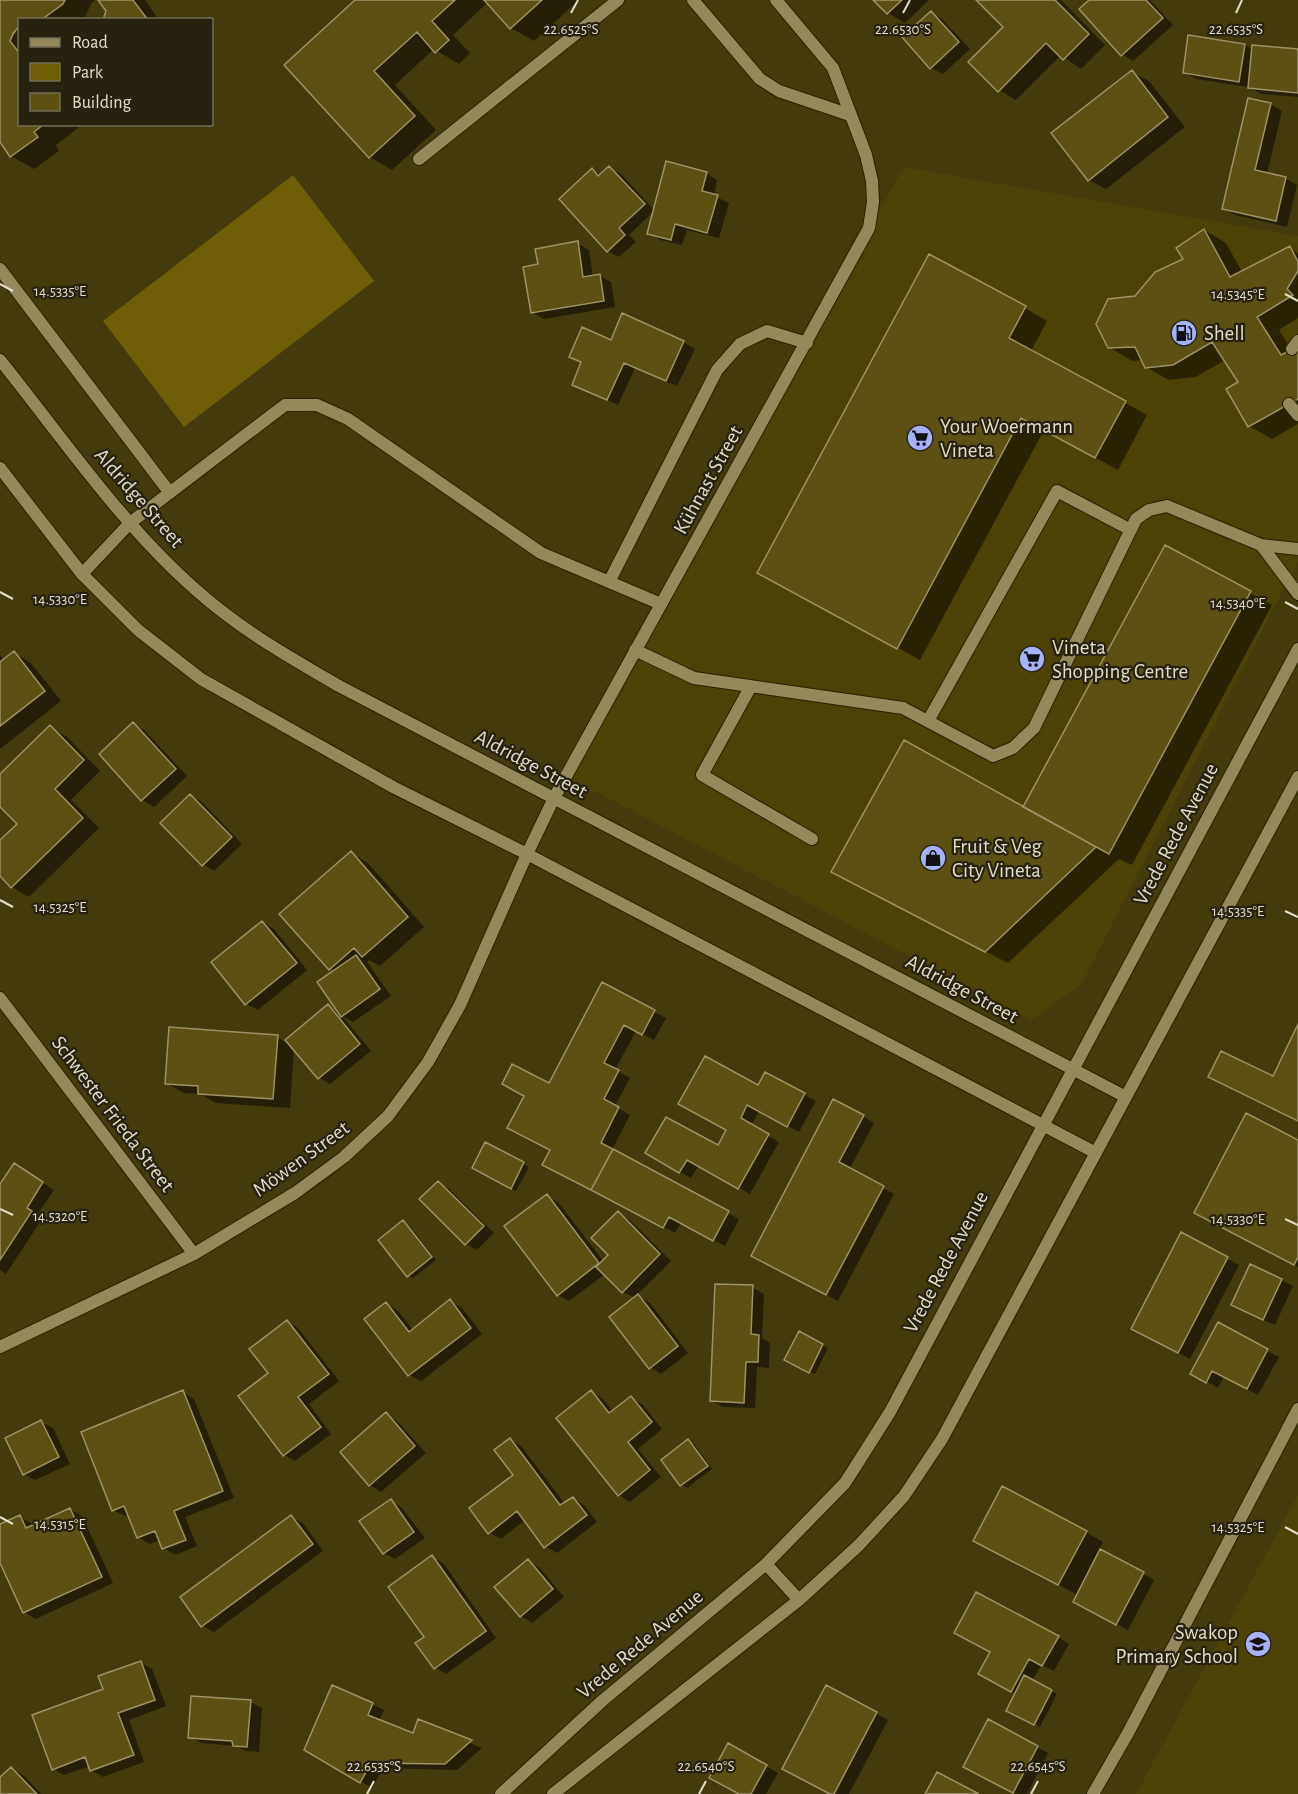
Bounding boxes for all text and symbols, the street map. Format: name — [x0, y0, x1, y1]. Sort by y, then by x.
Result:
legend — [18, 18, 213, 126]
text: 22.6525°S — [544, 22, 598, 37]
text: 22.6530°S — [875, 22, 931, 37]
text: 22.6535°S — [1209, 22, 1263, 37]
text: Road — [72, 34, 108, 52]
text: Park — [72, 64, 104, 82]
text: Building — [72, 94, 132, 112]
text: 14.5335°E — [34, 284, 86, 299]
text: 14.5345°E — [1211, 287, 1265, 302]
fuel station icon: Shell — [1169, 318, 1199, 348]
place label: Shell — [1204, 323, 1245, 344]
place label: Your Woermann Vineta — [940, 416, 1073, 461]
street label: Kühnast Street — [670, 422, 747, 538]
supermarket icon: Your Woermann Vineta — [905, 423, 935, 453]
street label: Aldridge Street — [90, 444, 188, 552]
text: 14.5330°E — [33, 592, 87, 607]
text: 14.5340°E — [1210, 596, 1266, 611]
place label: Vineta Shopping Centre — [1052, 637, 1188, 682]
supermarket icon: Vineta Shopping Centre — [1017, 644, 1047, 674]
street label: Aldridge Street — [471, 726, 591, 802]
street label: Vrede Rede Avenue — [1130, 760, 1222, 908]
place label: Fruit & Veg City Vineta — [952, 836, 1043, 881]
shop icon: Fruit & Veg City Vineta — [918, 843, 948, 873]
text: 14.5325°E — [34, 900, 86, 915]
text: 14.5335°E — [1212, 904, 1264, 919]
street label: Aldridge Street — [902, 951, 1022, 1027]
street label: Schwester Frieda Street — [48, 1032, 178, 1196]
street label: Möwen Street — [249, 1117, 353, 1201]
street label: Vrede Rede Avenue — [900, 1188, 992, 1336]
text: 14.5320°E — [33, 1209, 87, 1224]
text: 14.5330°E — [1211, 1212, 1265, 1227]
text: 14.5315°E — [34, 1517, 86, 1532]
text: 14.5325°E — [1212, 1520, 1264, 1535]
street label: Vrede Rede Avenue — [573, 1585, 707, 1703]
place label: Swakop Primary School — [1115, 1622, 1238, 1667]
school or university icon: Swakop Primary School — [1243, 1629, 1273, 1659]
text: 22.6535°S — [347, 1759, 401, 1774]
text: 22.6540°S — [677, 1759, 735, 1774]
text: 22.6545°S — [1010, 1759, 1066, 1774]

